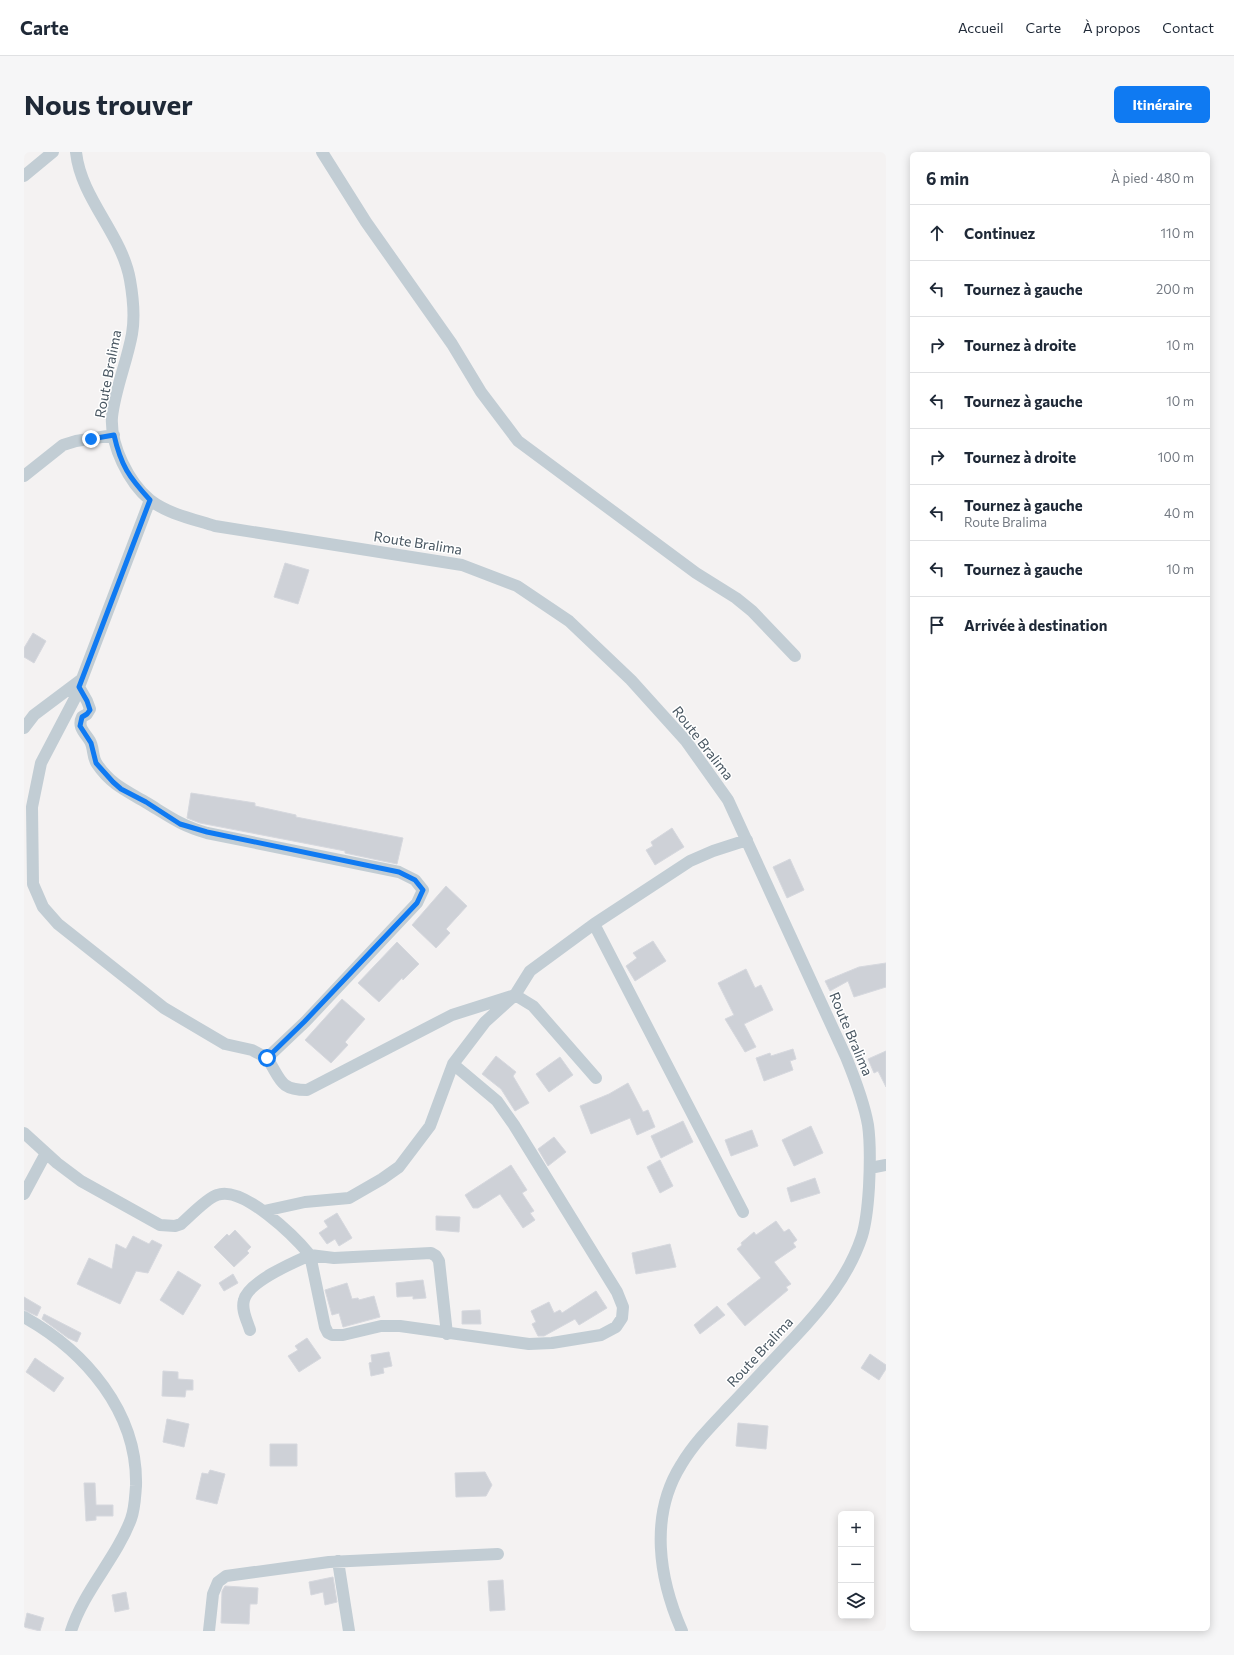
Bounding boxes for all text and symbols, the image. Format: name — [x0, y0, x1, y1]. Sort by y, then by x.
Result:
text: Carte — [20, 16, 69, 39]
text: Accueil — [958, 19, 1004, 36]
text: Carte — [1026, 19, 1061, 36]
text: À propos — [1083, 19, 1140, 36]
text: Contact — [1162, 19, 1214, 36]
button: Itinéraire — [1114, 86, 1210, 123]
text: Nous trouver — [24, 87, 193, 121]
text: 6 min — [926, 168, 969, 189]
text: À pied · 480 m — [1111, 170, 1194, 186]
icon: ahead — [926, 222, 948, 244]
text: Continuez — [964, 224, 1035, 242]
text: 110 m — [1161, 225, 1194, 241]
icon: left — [926, 278, 948, 300]
text: Tournez à gauche — [964, 280, 1083, 298]
text: 200 m — [1156, 281, 1194, 297]
street label: Route Bralima — [91, 328, 124, 419]
icon: right — [926, 334, 948, 356]
text: Tournez à droite — [964, 336, 1076, 354]
text: 10 m — [1166, 337, 1194, 353]
icon: left — [926, 390, 948, 412]
text: Tournez à gauche — [964, 392, 1083, 410]
text: 10 m — [1166, 393, 1194, 409]
route end — [82, 430, 100, 448]
icon: right — [926, 446, 948, 468]
text: Tournez à droite — [964, 448, 1076, 466]
text: 100 m — [1158, 449, 1194, 465]
text: Tournez à gauche — [964, 496, 1083, 514]
icon: left — [926, 502, 948, 524]
text: 40 m — [1164, 505, 1194, 521]
text: Route Bralima — [964, 514, 1047, 530]
street label: Route Bralima — [373, 527, 464, 558]
icon: left — [926, 558, 948, 580]
text: Tournez à gauche — [964, 560, 1083, 578]
text: 10 m — [1166, 561, 1194, 577]
icon: arrive — [926, 614, 948, 636]
text: Arrivée à destination — [964, 616, 1107, 634]
street label: Route Bralima — [669, 702, 738, 783]
street label: Route Bralima — [826, 989, 877, 1078]
route start — [258, 1049, 276, 1067]
street label: Route Bralima — [723, 1313, 796, 1390]
map controls — [838, 1511, 874, 1619]
button: + — [838, 1511, 874, 1547]
button: − — [838, 1547, 874, 1583]
button: layers — [838, 1583, 874, 1619]

